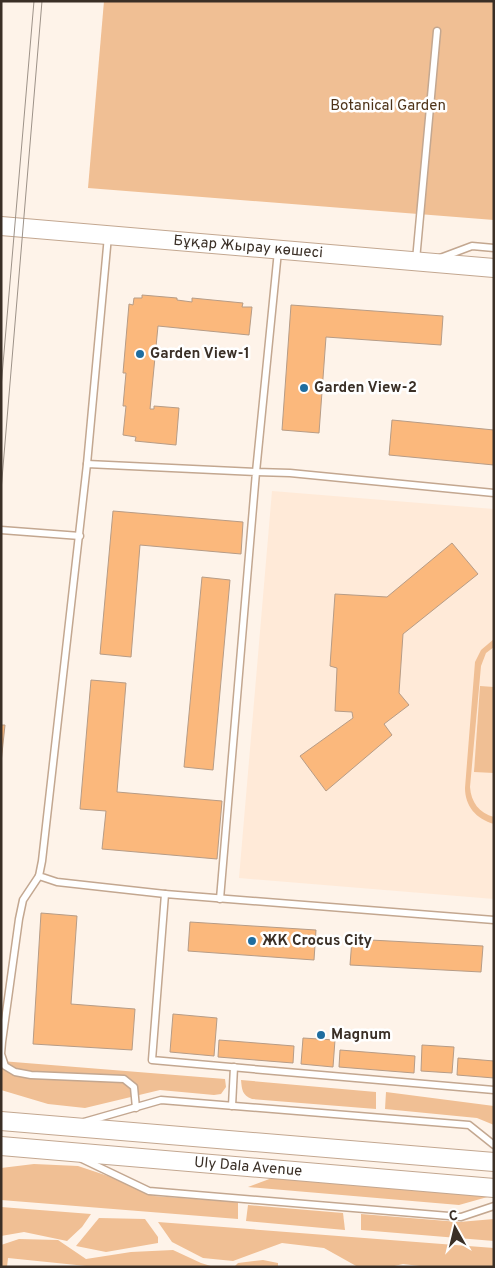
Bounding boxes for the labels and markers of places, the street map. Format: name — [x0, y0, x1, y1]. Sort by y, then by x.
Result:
place label: Garden View-1 — [150, 345, 250, 364]
marker: Garden View-1 — [134, 348, 146, 360]
place label: Garden View-2 — [314, 379, 417, 398]
marker: Garden View-2 — [298, 382, 310, 394]
place label: ЖК Crocus City — [262, 932, 373, 951]
marker: ЖК Crocus City — [246, 935, 258, 947]
place label: Magnum — [331, 1026, 391, 1045]
marker: Magnum — [315, 1029, 327, 1041]

